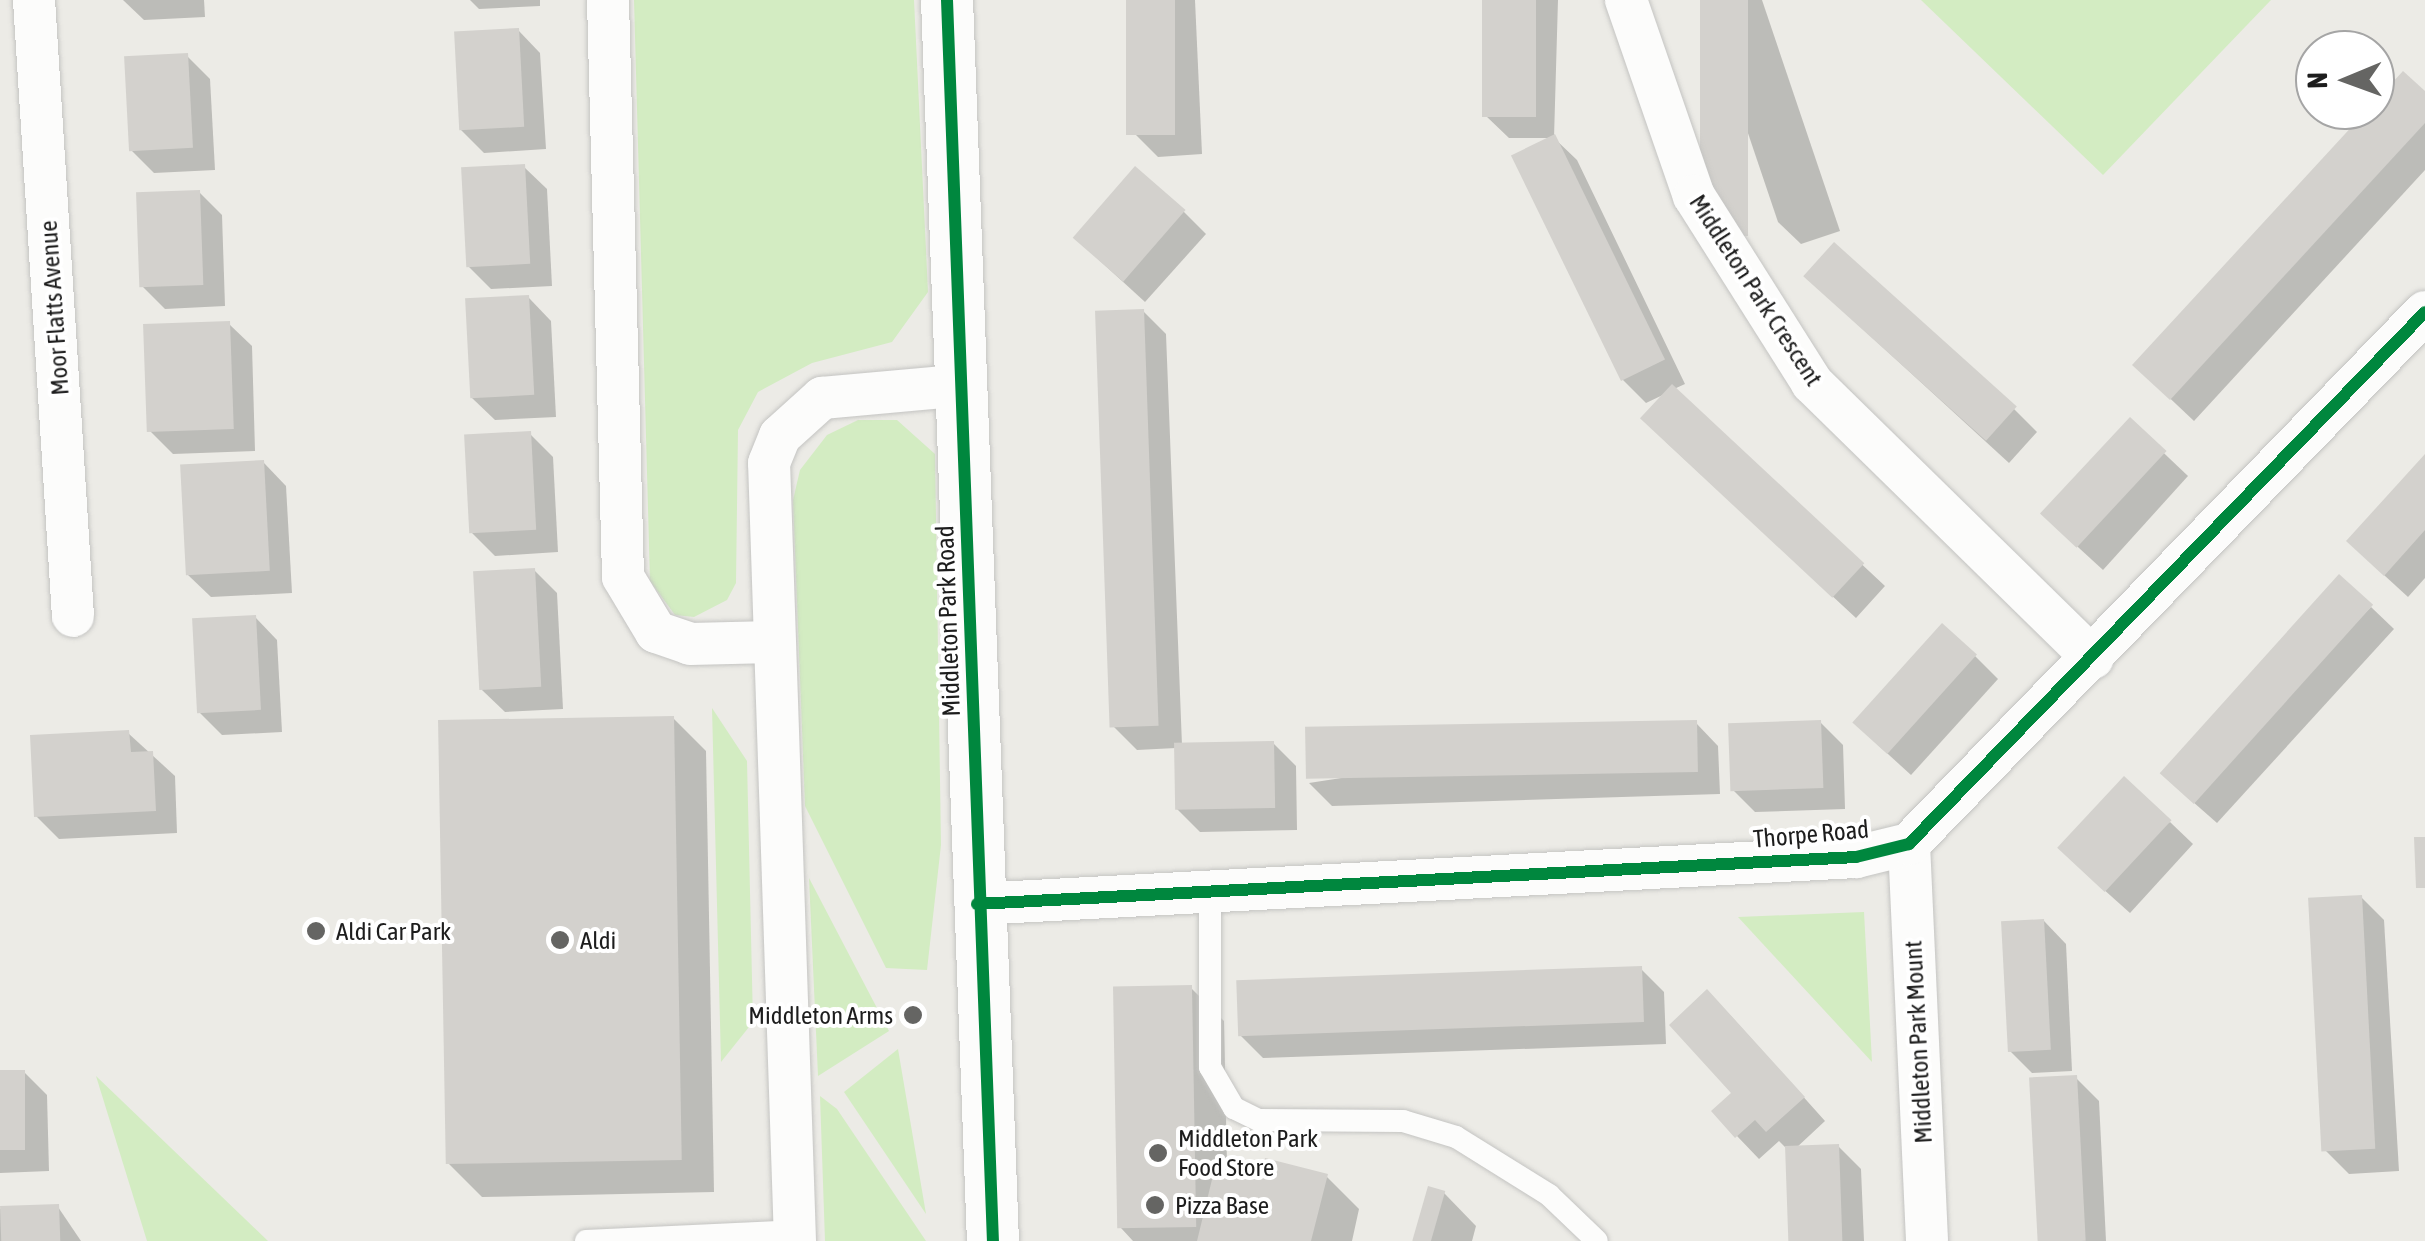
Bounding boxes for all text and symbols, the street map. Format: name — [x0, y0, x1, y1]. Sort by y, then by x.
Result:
north arrow — [2295, 30, 2395, 130]
text: N — [2301, 72, 2333, 89]
street label: Middleton Park Crescent — [1683, 189, 1829, 391]
street label: Moor Flatts Avenue — [33, 220, 75, 396]
street label: Middleton Park Road — [930, 525, 966, 717]
street label: Thorpe Road — [1752, 814, 1870, 854]
place label: Aldi Car Park — [336, 916, 451, 946]
marker: Aldi Car Park — [305, 920, 327, 942]
place label: Aldi — [580, 925, 616, 955]
marker: Aldi — [549, 929, 571, 951]
street label: Middleton Park Mount — [1898, 940, 1938, 1144]
place label: Middleton Arms — [748, 1000, 893, 1030]
marker: Middleton Arms — [902, 1004, 924, 1026]
place label: Middleton Park Food Store — [1178, 1124, 1318, 1183]
marker: Middleton Park Food Store — [1147, 1142, 1169, 1164]
place label: Pizza Base — [1175, 1190, 1269, 1220]
marker: Pizza Base — [1144, 1194, 1166, 1216]

